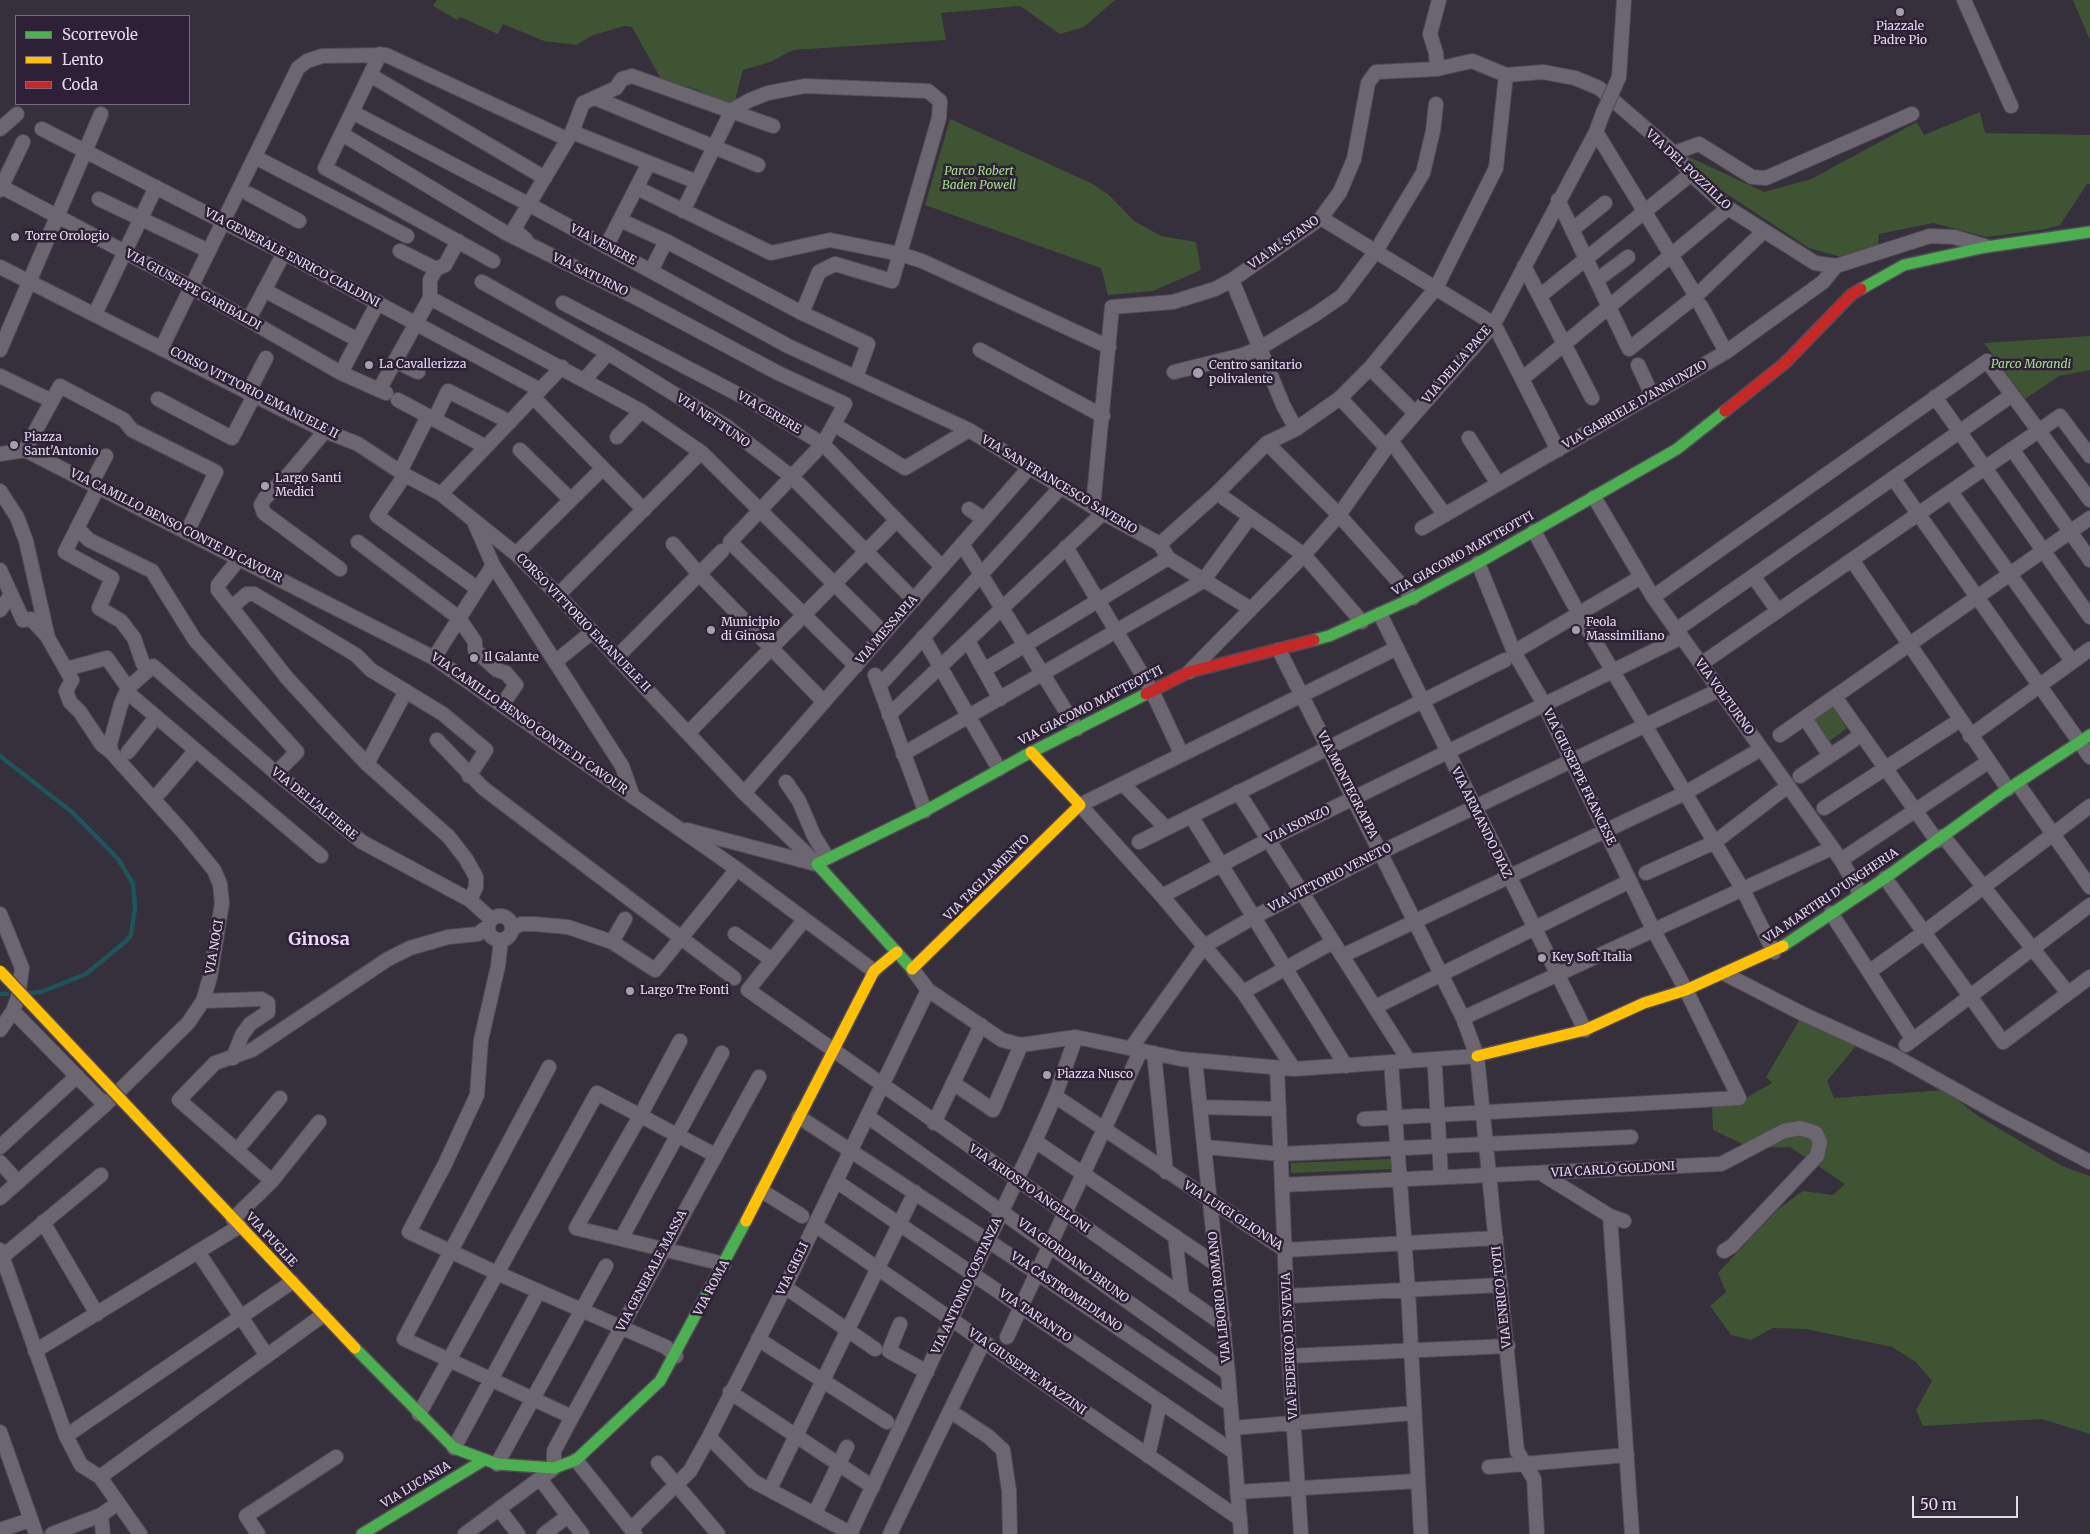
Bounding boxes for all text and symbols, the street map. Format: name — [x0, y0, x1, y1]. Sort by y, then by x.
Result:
marker: Piazzale Padre Pio — [1894, 6, 1906, 18]
legend — [15, 15, 190, 105]
place label: Piazzale Padre Pio — [1873, 20, 1927, 48]
text: Scorrevole — [62, 25, 138, 44]
text: Lento — [62, 50, 103, 69]
text: Coda — [62, 75, 98, 94]
street label: VIA DEL POZZILLO — [1643, 127, 1733, 213]
park label: Parco Robert Baden Powell — [942, 165, 1016, 193]
street label: VIA GENERALE ENRICO CIALDINI — [202, 206, 382, 310]
street label: VIA M. STANO — [1246, 213, 1322, 273]
street label: VIA VENERE — [568, 222, 638, 268]
place label: Torre Orologio — [25, 230, 109, 244]
marker: Torre Orologio — [9, 231, 21, 243]
street label: VIA GIUSEPPE GARIBALDI — [123, 247, 263, 333]
street label: VIA SATURNO — [550, 250, 630, 300]
street label: VIA DELLA PACE — [1420, 324, 1494, 406]
street label: CORSO VITTORIO EMANUELE II — [168, 344, 340, 442]
place label: La Cavallerizza — [379, 358, 466, 372]
street label: VIA GABRIELE D'ANNUNZIO — [1560, 358, 1710, 452]
park label: Parco Morandi — [1991, 358, 2071, 372]
marker: La Cavallerizza — [363, 359, 375, 371]
place label: Centro sanitario polivalente — [1209, 359, 1302, 387]
marker: Centro sanitario polivalente — [1191, 366, 1205, 380]
street label: VIA CERERE — [735, 389, 803, 437]
street label: VIA NETTUNO — [674, 391, 752, 451]
place label: Piazza Sant'Antonio — [24, 431, 98, 459]
street label: VIA SAN FRANCESCO SAVERIO — [979, 433, 1139, 537]
marker: Piazza Sant'Antonio — [8, 439, 20, 451]
street label: VIA CAMILLO BENSO CONTE DI CAVOUR — [68, 466, 284, 586]
place label: Largo Santi Medici — [275, 472, 342, 500]
marker: Largo Santi Medici — [259, 480, 271, 492]
street label: VIA GIACOMO MATTEOTTI — [1390, 509, 1536, 599]
street label: CORSO VITTORIO EMANUELE II — [513, 551, 653, 695]
street label: VIA MESSAPIA — [853, 593, 921, 667]
place label: Municipio di Ginosa — [721, 616, 780, 644]
place label: Feola Massimiliano — [1586, 616, 1665, 644]
marker: Municipio di Ginosa — [705, 624, 717, 636]
marker: Feola Massimiliano — [1570, 624, 1582, 636]
street label: VIA CAMILLO BENSO CONTE DI CAVOUR — [428, 650, 630, 798]
place label: Il Galante — [484, 651, 539, 665]
marker: Il Galante — [468, 652, 480, 664]
street label: VIA VOLTURNO — [1692, 656, 1756, 738]
street label: VIA GIACOMO MATTEOTTI — [1016, 663, 1166, 749]
street label: VIA GIUSEPPE FRANCESE — [1540, 707, 1618, 847]
street label: VIA MONTEGRAPPA — [1314, 729, 1380, 841]
street label: VIA DELL'ALFIERE — [268, 765, 360, 843]
street label: VIA ARMANDO DIAZ — [1448, 765, 1514, 881]
street label: VIA ISONZO — [1264, 803, 1332, 847]
street label: VIA TAGLIAMENTO — [941, 832, 1033, 924]
street label: VIA VITTORIO VENETO — [1266, 841, 1394, 915]
street label: VIA MARTIRI D'UNGHERIA — [1761, 846, 1901, 946]
street label: VIA NOCI — [203, 919, 227, 975]
district label: Ginosa — [288, 929, 350, 951]
place label: Key Soft Italia — [1552, 951, 1632, 965]
marker: Key Soft Italia — [1536, 952, 1548, 964]
place label: Largo Tre Fonti — [640, 984, 729, 998]
marker: Largo Tre Fonti — [624, 985, 636, 997]
place label: Piazza Nusco — [1057, 1068, 1133, 1082]
marker: Piazza Nusco — [1041, 1069, 1053, 1081]
street label: VIA ARIOSTO ANGELONI — [966, 1142, 1092, 1236]
street label: VIA CARLO GOLDONI — [1551, 1160, 1675, 1180]
street label: VIA LUIGI GLIONNA — [1181, 1178, 1285, 1254]
street label: VIA GENERALE MASSA — [614, 1208, 690, 1334]
street label: VIA PUGLIE — [242, 1210, 300, 1270]
street label: VIA ANTONIO COSTANZA — [929, 1215, 1005, 1357]
street label: VIA GIORDANO BRUNO — [1014, 1216, 1132, 1306]
street label: VIA LIBORIO ROMANO — [1206, 1231, 1234, 1363]
street label: VIA GIGLI — [774, 1240, 812, 1298]
street label: VIA ENRICO TOTI — [1489, 1245, 1515, 1349]
street label: VIA CASTROMEDIANO — [1008, 1249, 1124, 1335]
street label: VIA ROMA — [691, 1258, 733, 1318]
street label: VIA FEDERICO DI SVEVIA — [1279, 1272, 1301, 1420]
street label: VIA TARANTO — [996, 1287, 1074, 1345]
street label: VIA GIUSEPPE MAZZINI — [965, 1326, 1089, 1418]
street label: VIA LUCANIA — [379, 1459, 453, 1511]
scale bar — [1915, 1486, 2021, 1518]
text: 50 m — [1920, 1495, 1957, 1514]

